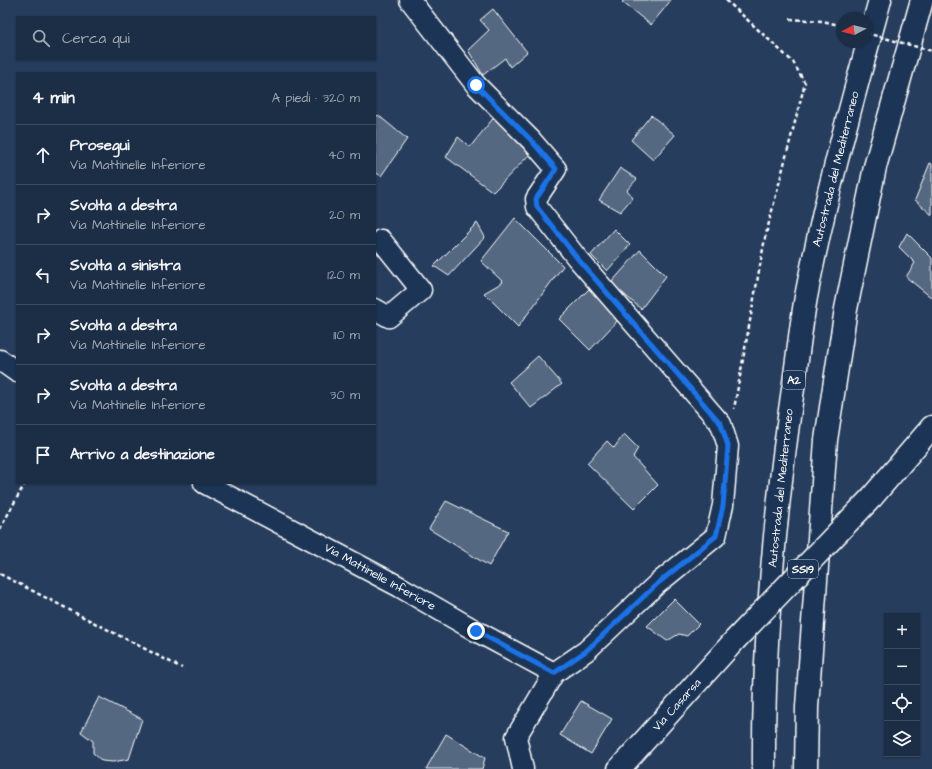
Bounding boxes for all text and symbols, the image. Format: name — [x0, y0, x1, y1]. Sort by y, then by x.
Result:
north arrow — [836, 12, 872, 48]
search box — [16, 16, 376, 60]
icon: search — [30, 27, 52, 49]
text: Cerca qui — [62, 28, 130, 49]
route start — [467, 76, 485, 94]
text: 4 min — [32, 86, 75, 110]
text: A piedi · 320 m — [272, 89, 360, 107]
street label: Autostrada del Mediterraneo — [808, 89, 864, 249]
text: Prosegui — [70, 135, 130, 156]
icon: ahead — [32, 144, 54, 166]
text: 40 m — [328, 146, 360, 164]
text: Via Mattinelle Inferiore — [70, 156, 206, 174]
text: Svolta a destra — [70, 195, 177, 216]
icon: right — [32, 204, 54, 226]
text: 20 m — [329, 206, 360, 224]
text: Via Mattinelle Inferiore — [70, 216, 206, 234]
text: Svolta a sinistra — [70, 255, 181, 276]
icon: left — [32, 264, 54, 286]
text: 120 m — [327, 266, 360, 284]
text: Via Mattinelle Inferiore — [70, 276, 206, 294]
text: Svolta a destra — [70, 315, 177, 336]
icon: right — [32, 324, 54, 346]
text: 110 m — [333, 326, 360, 344]
text: Via Mattinelle Inferiore — [70, 336, 206, 354]
road number: A2 — [783, 371, 805, 389]
text: Svolta a destra — [70, 375, 177, 396]
icon: right — [32, 384, 54, 406]
text: 30 m — [330, 386, 360, 404]
text: Via Mattinelle Inferiore — [70, 396, 206, 414]
street label: Autostrada del Mediterraneo — [764, 407, 798, 568]
icon: arrive — [32, 444, 54, 466]
text: Arrivo a destinazione — [70, 444, 215, 465]
street label: Via Mattinelle Inferiore — [321, 539, 439, 615]
road number: SS19 — [788, 560, 818, 578]
map controls — [884, 613, 920, 757]
button: + — [884, 613, 920, 649]
route end — [467, 622, 485, 640]
button: − — [884, 649, 920, 685]
street label: Via Casarsa — [649, 675, 705, 735]
button: locate — [884, 685, 920, 721]
button: layers — [884, 721, 920, 757]

